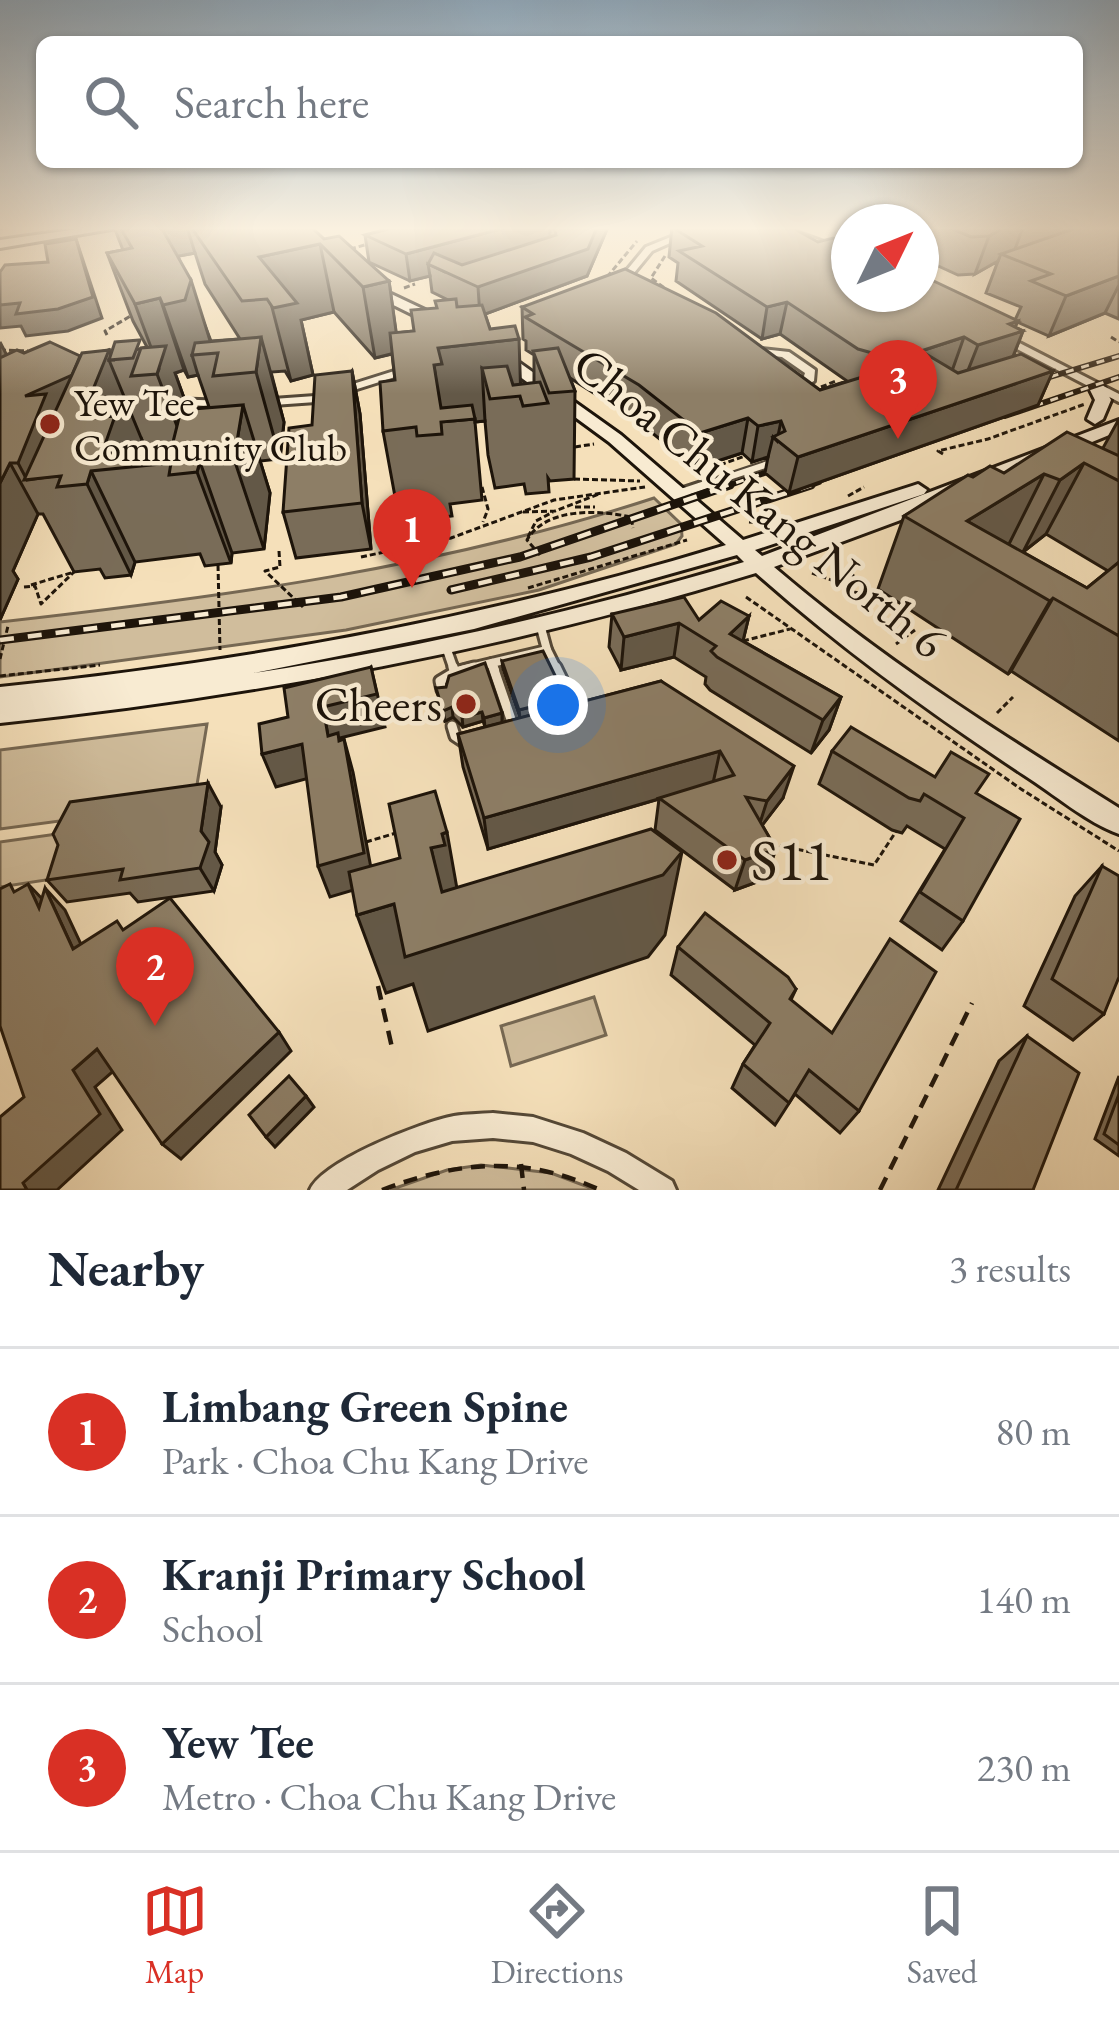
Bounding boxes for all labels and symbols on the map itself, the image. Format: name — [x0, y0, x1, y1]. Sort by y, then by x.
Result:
north arrow — [831, 204, 939, 312]
street label: Choa Chu Kang North 6 — [561, 333, 959, 671]
pin: 3 — [859, 340, 937, 439]
place label: Yew Tee Community Club — [74, 377, 347, 473]
marker: Yew Tee Community Club — [37, 411, 63, 437]
pin: 1 — [373, 489, 451, 588]
place label: Cheers — [315, 673, 442, 735]
your location — [528, 675, 588, 735]
marker: Cheers — [453, 691, 479, 717]
place label: S11 — [751, 823, 832, 897]
marker: S11 — [714, 847, 740, 873]
pin: 2 — [116, 927, 194, 1026]

